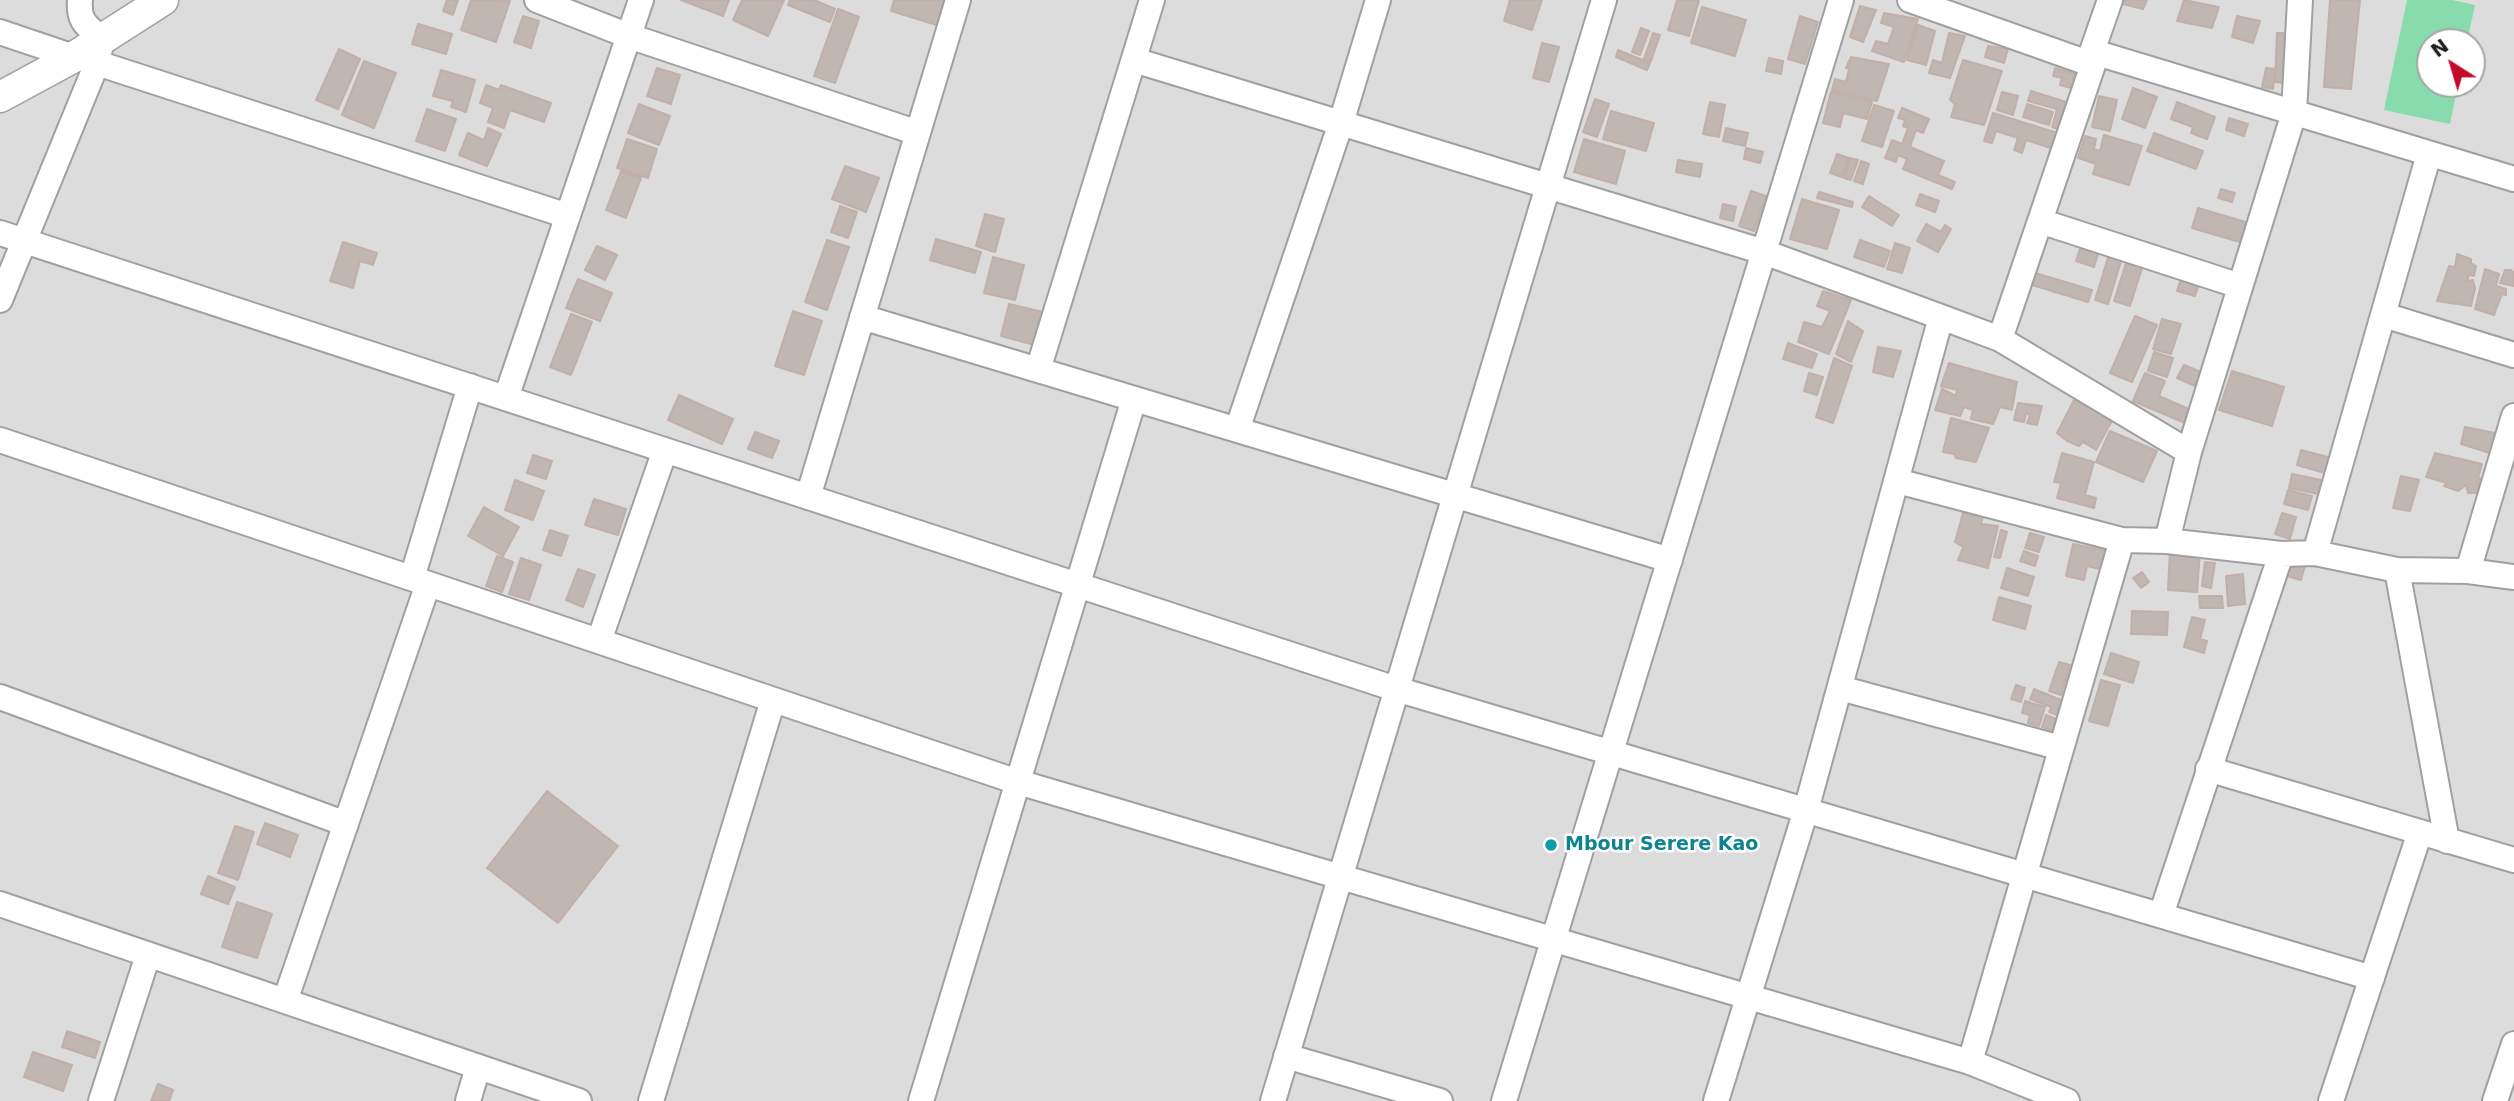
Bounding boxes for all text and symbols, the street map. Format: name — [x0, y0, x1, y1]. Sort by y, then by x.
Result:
north arrow — [2416, 28, 2486, 98]
text: N — [2427, 34, 2453, 61]
place label: Mbour Serere Kao — [1565, 834, 1758, 856]
marker: Mbour Serere Kao — [1543, 837, 1559, 853]

